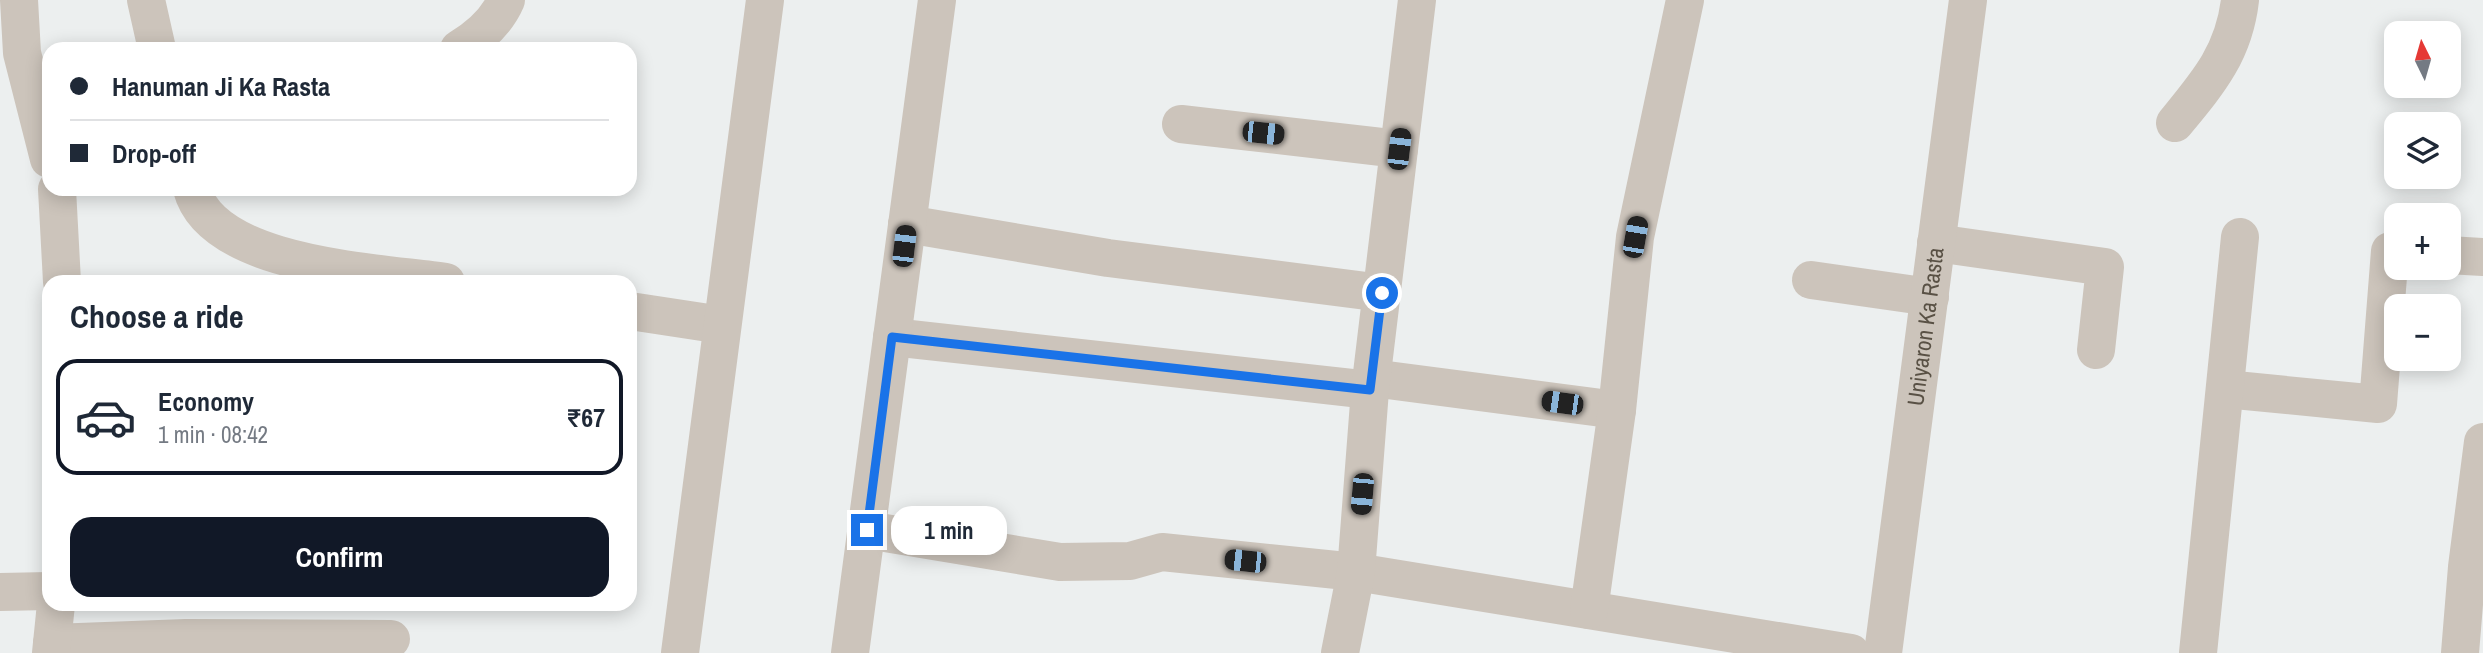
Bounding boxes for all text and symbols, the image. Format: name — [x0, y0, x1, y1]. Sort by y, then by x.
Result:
north arrow — [2384, 21, 2460, 98]
map controls — [2384, 21, 2461, 371]
text: Hanuman Ji Ka Rasta — [112, 69, 330, 104]
button: layers — [2384, 112, 2461, 189]
car — [1242, 120, 1285, 146]
car — [1387, 127, 1412, 171]
text: Drop-off — [112, 136, 196, 171]
button: + — [2384, 203, 2461, 280]
car — [1622, 214, 1649, 260]
car — [892, 224, 917, 268]
street label: Uniyaron Ka Rasta — [1899, 245, 1951, 408]
route start — [1366, 277, 1398, 309]
button: − — [2384, 294, 2461, 371]
text: Choose a ride — [70, 295, 244, 338]
text: Economy — [158, 384, 254, 419]
icon: car — [74, 386, 137, 449]
car — [1540, 390, 1585, 416]
text: ₹67 — [566, 400, 605, 435]
text: 1 min · 08:42 — [158, 419, 268, 450]
car — [1350, 472, 1375, 516]
callout: 1 min — [892, 505, 1007, 554]
route end — [851, 514, 883, 546]
text: 1 min — [924, 515, 974, 546]
button: Confirm — [70, 517, 609, 597]
car — [1224, 548, 1267, 574]

